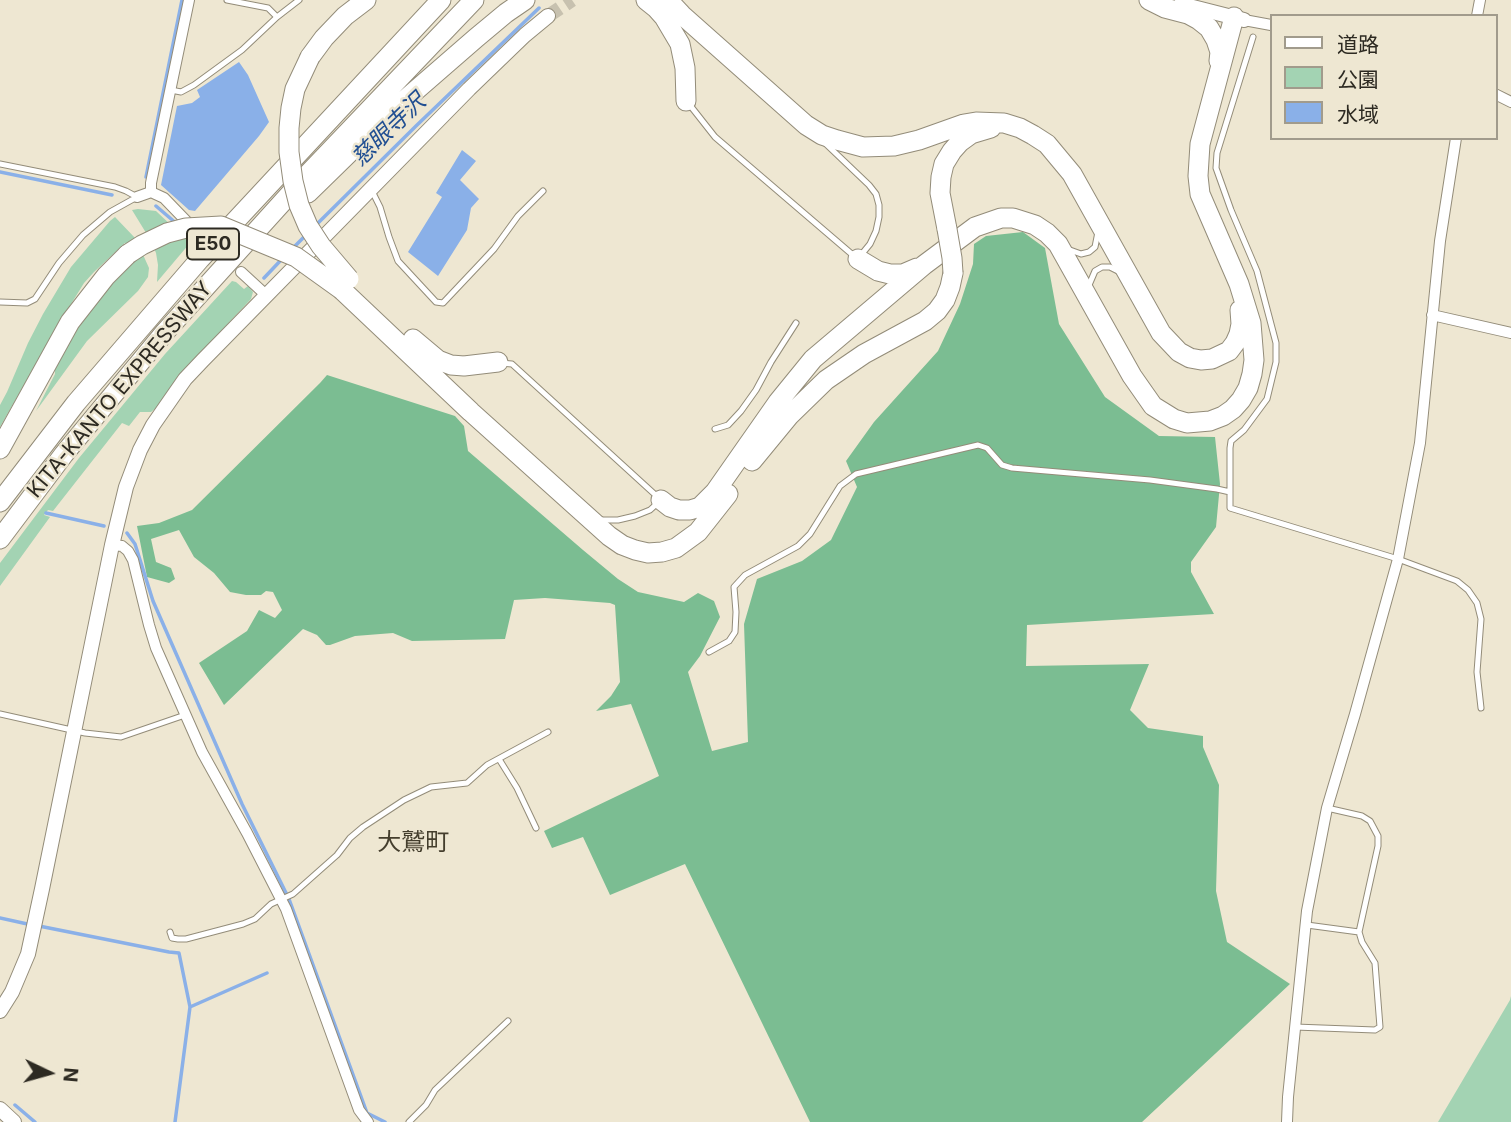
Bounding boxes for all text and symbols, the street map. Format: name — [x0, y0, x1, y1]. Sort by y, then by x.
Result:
legend — [1270, 14, 1497, 140]
text: 道路 — [1337, 32, 1379, 57]
text: 公園 — [1337, 67, 1379, 92]
water label: 慈眼寺沢 — [346, 88, 432, 172]
text: 水域 — [1337, 102, 1379, 127]
road number: E50 — [187, 228, 239, 260]
street label: KITA-KANTO EXPRESSWAY — [22, 277, 218, 503]
district label: 大鷲町 — [377, 829, 449, 857]
north arrow — [14, 1038, 84, 1108]
text: N — [58, 1067, 83, 1083]

